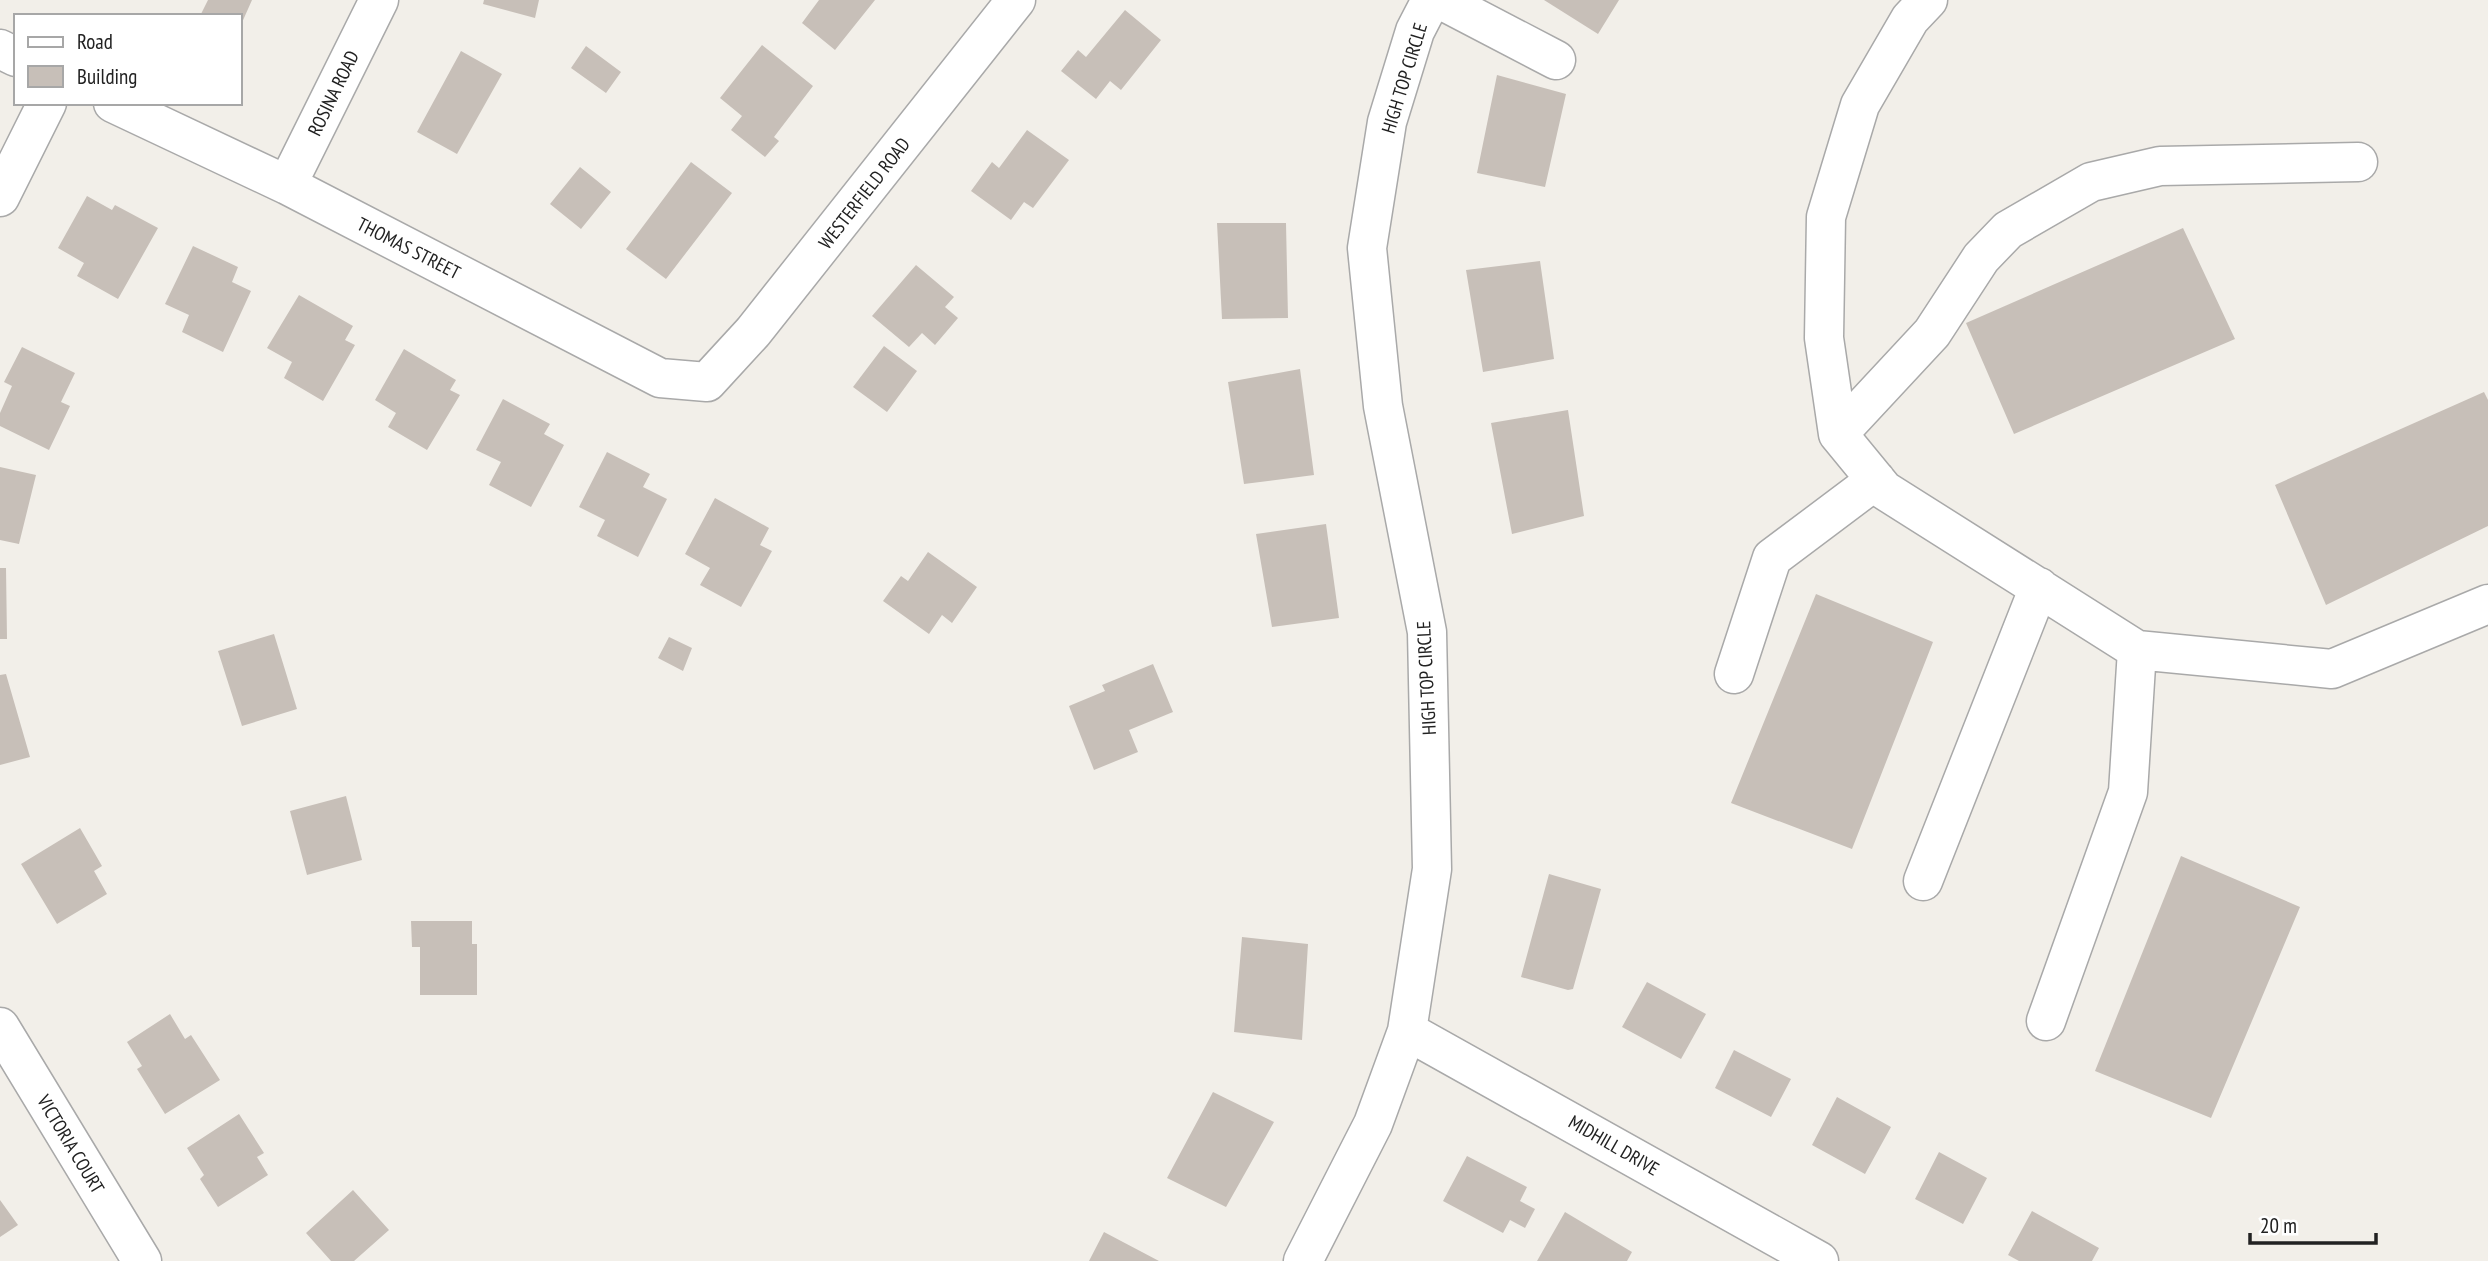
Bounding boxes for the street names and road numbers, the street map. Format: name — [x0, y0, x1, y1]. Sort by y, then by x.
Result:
street label: HIGH TOP CIRCLE — [1376, 20, 1432, 136]
street label: ROSINA ROAD — [302, 46, 364, 140]
street label: WESTERFIELD ROAD — [813, 133, 915, 253]
street label: THOMAS STREET — [353, 212, 465, 285]
street label: HIGH TOP CIRCLE — [1411, 620, 1441, 736]
street label: VICTORIA COURT — [32, 1089, 110, 1198]
street label: MIDHILL DRIVE — [1564, 1109, 1664, 1181]

